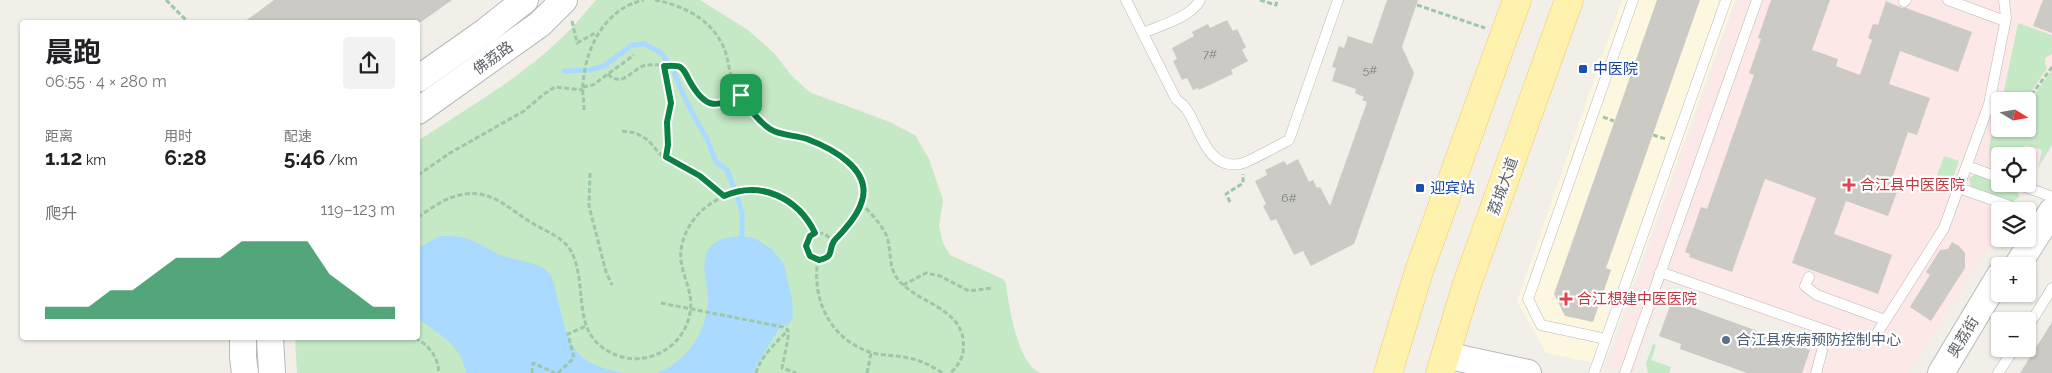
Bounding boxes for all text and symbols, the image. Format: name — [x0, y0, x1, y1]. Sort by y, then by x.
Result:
text: 晨跑 — [45, 36, 101, 69]
button: share — [343, 37, 395, 89]
street label: 佛荔路 — [470, 37, 516, 79]
house number: 7# — [1203, 47, 1217, 61]
place label: 中医院 — [1593, 60, 1638, 78]
house number: 5# — [1363, 63, 1377, 77]
marker: 中医院 — [1577, 63, 1589, 75]
text: 06:55 · 4 × 280 m — [45, 72, 167, 91]
pin — [720, 74, 762, 116]
icon: arrive — [727, 81, 755, 109]
north arrow — [1991, 92, 2036, 138]
map controls — [1991, 92, 2036, 357]
text: 距离 — [45, 128, 73, 144]
text: 用时 — [164, 128, 192, 144]
text: 配速 — [284, 128, 312, 144]
text: 1.12 — [45, 145, 82, 170]
text: 6:28 — [164, 145, 207, 170]
text: 5:46 — [284, 145, 325, 170]
button: locate — [1991, 147, 2036, 192]
text: km — [82, 152, 106, 168]
text: /km — [325, 152, 358, 168]
street label: 荔城大道 — [1484, 155, 1522, 217]
place label: 合江县中医医院 — [1860, 176, 1965, 194]
marker: 合江县中医医院 — [1842, 178, 1856, 192]
place label: 迎宾站 — [1430, 179, 1475, 197]
marker: 迎宾站 — [1414, 182, 1426, 194]
house number: 6# — [1281, 191, 1297, 205]
text: 119–123 m — [320, 200, 395, 219]
button: layers — [1991, 202, 2036, 247]
text: 爬升 — [45, 204, 77, 223]
button: + — [1991, 257, 2036, 302]
place label: 合江想建中医医院 — [1577, 290, 1697, 308]
marker: 合江想建中医医院 — [1559, 292, 1573, 306]
button: − — [1991, 312, 2036, 357]
street label: 奥荔街 — [1944, 313, 1982, 361]
place label: 合江县疾病预防控制中心 — [1736, 331, 1901, 349]
marker: 合江县疾病预防控制中心 — [1720, 334, 1732, 346]

